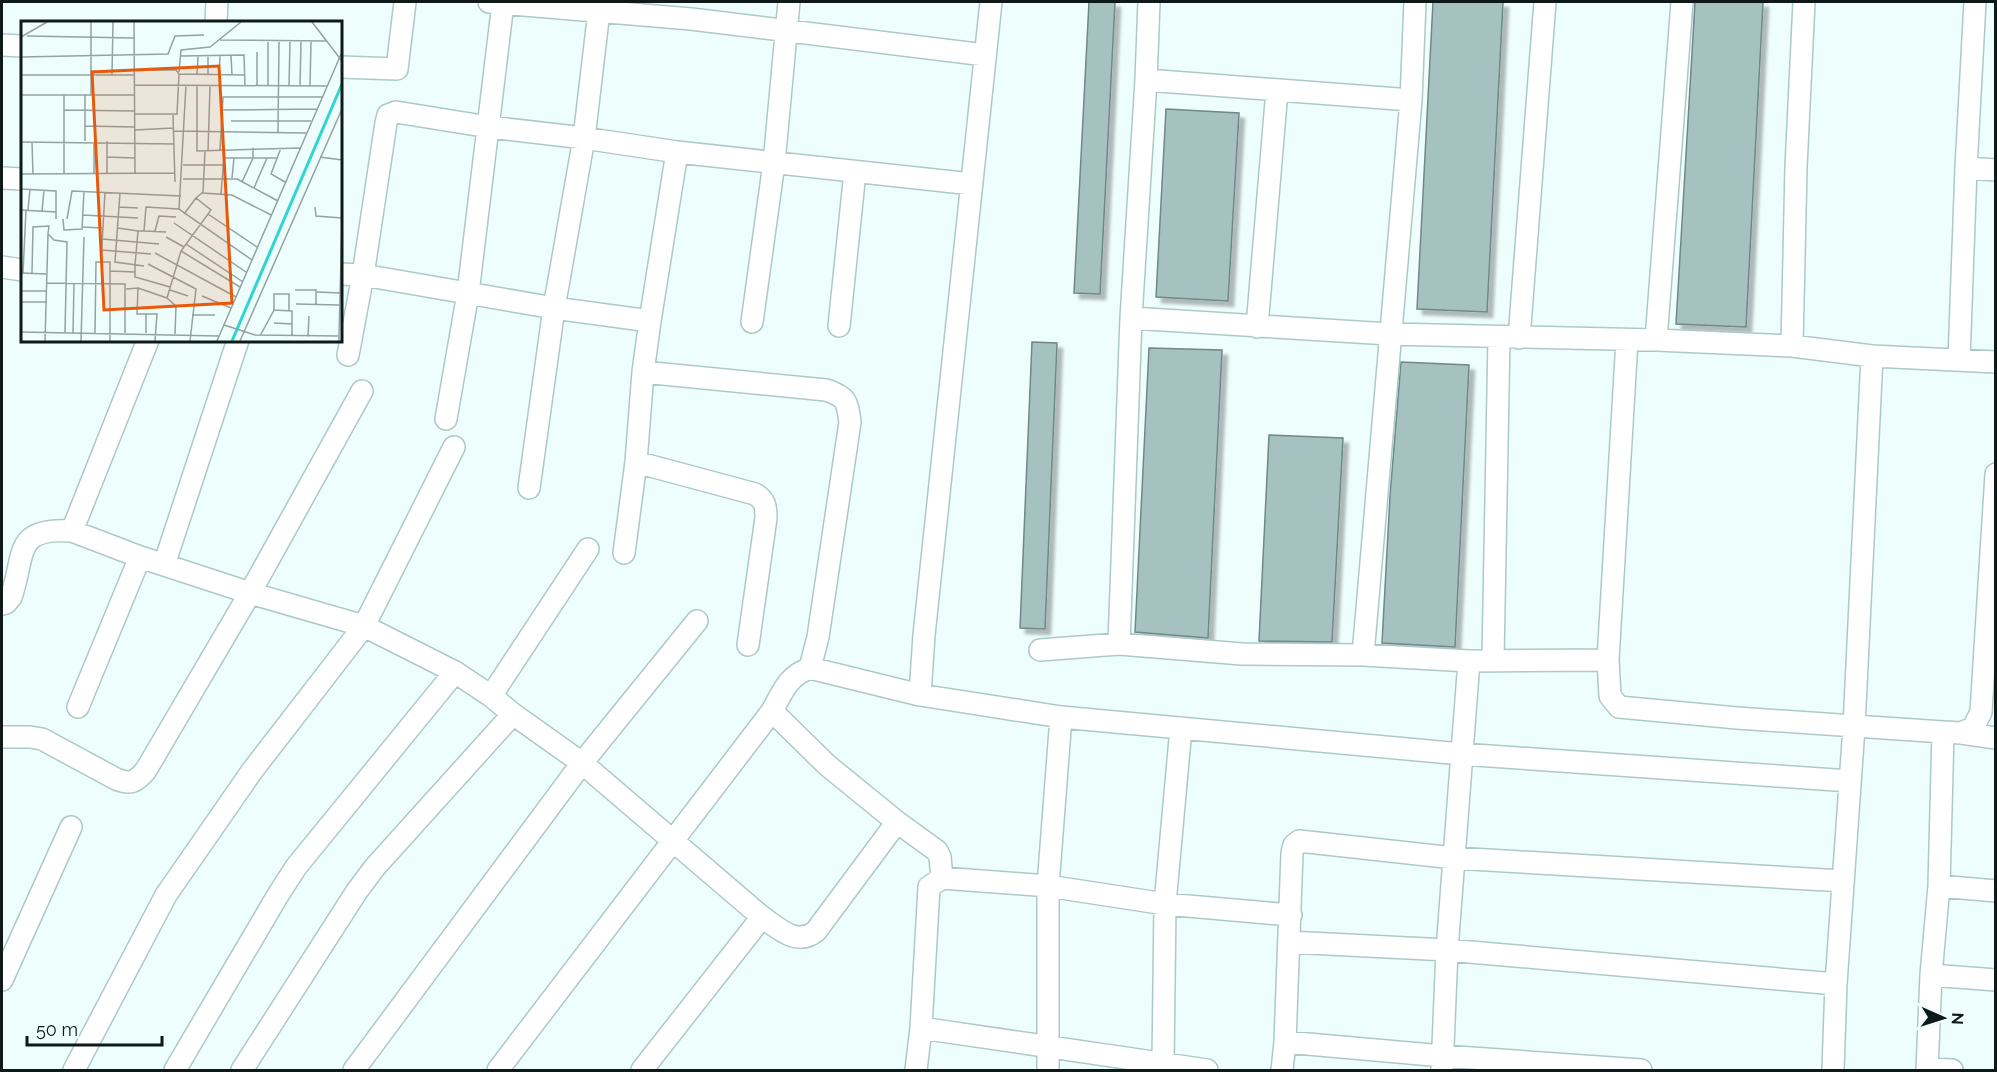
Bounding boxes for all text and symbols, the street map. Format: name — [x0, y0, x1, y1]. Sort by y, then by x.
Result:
inset map — [21, 21, 342, 342]
north arrow — [1913, 988, 1973, 1048]
scale bar — [27, 1009, 162, 1047]
text: N — [1948, 1012, 1967, 1025]
text: 50 m — [36, 1019, 78, 1040]

